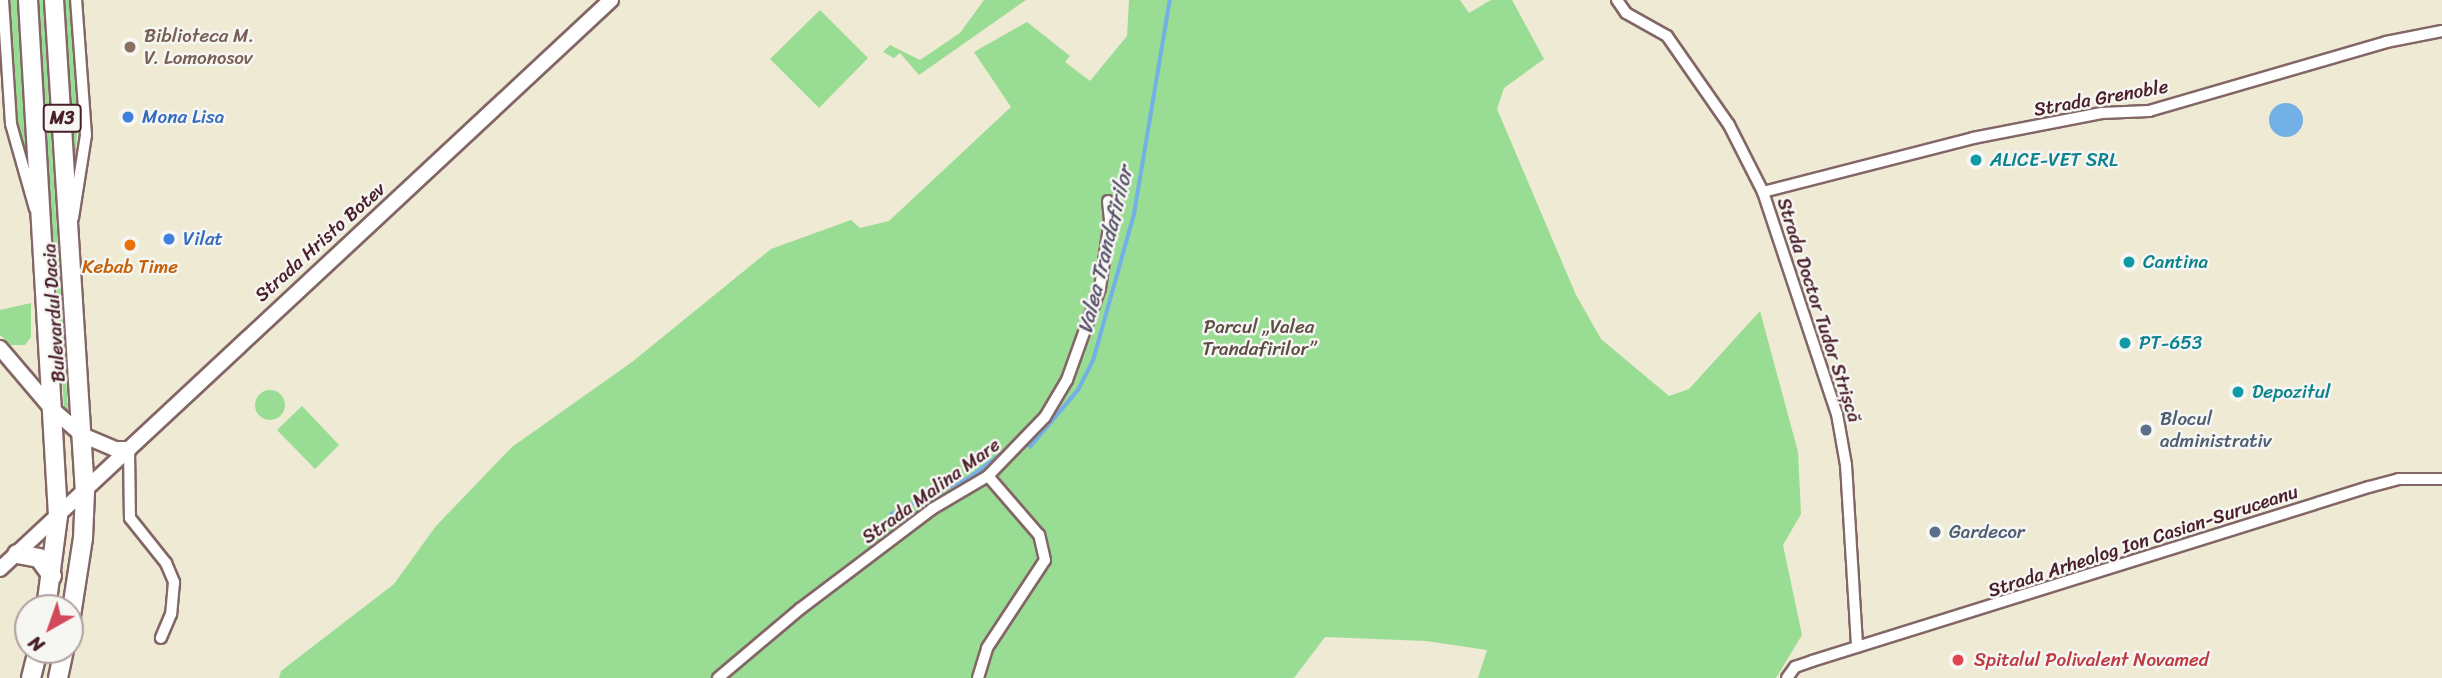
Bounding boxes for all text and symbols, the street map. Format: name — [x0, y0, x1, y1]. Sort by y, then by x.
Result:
place label: Biblioteca M. V. Lomonosov — [144, 25, 254, 69]
marker: Biblioteca M. V. Lomonosov — [122, 39, 138, 55]
street label: Strada Grenoble — [2032, 75, 2170, 121]
road number: M3 — [41, 104, 83, 132]
place label: Mona Lisa — [142, 106, 224, 128]
marker: Mona Lisa — [120, 109, 136, 125]
place label: ALICE-VET SRL — [1990, 149, 2118, 171]
marker: ALICE-VET SRL — [1968, 152, 1984, 168]
water label: Valea Trandafirilor — [1072, 164, 1138, 336]
street label: Strada Hristo Botev — [250, 177, 390, 307]
street label: Strada Doctor Tudor Strișcă — [1772, 194, 1866, 426]
place label: Vilat — [183, 228, 223, 250]
marker: Vilat — [161, 231, 177, 247]
marker: Kebab Time — [122, 237, 138, 253]
street label: Bulevardul Dacia — [38, 243, 70, 383]
place label: Cantina — [2143, 251, 2208, 273]
marker: Cantina — [2121, 254, 2137, 270]
place label: Kebab Time — [82, 256, 178, 278]
park label: Parcul „Valea Trandafirilor” — [1202, 316, 1316, 360]
place label: PT-653 — [2139, 332, 2202, 354]
marker: PT-653 — [2117, 335, 2133, 351]
place label: Depozitul — [2252, 381, 2330, 403]
marker: Depozitul — [2230, 384, 2246, 400]
place label: Blocul administrativ — [2160, 408, 2272, 452]
marker: Blocul administrativ — [2138, 422, 2154, 438]
street label: Strada Malina Mare — [858, 433, 1004, 549]
street label: Strada Arheolog Ion Casian-Suruceanu — [1984, 480, 2302, 602]
place label: Gardecor — [1949, 521, 2025, 543]
marker: Gardecor — [1927, 524, 1943, 540]
north arrow — [14, 594, 84, 664]
text: N — [21, 627, 52, 661]
place label: Spitalul Polivalent Novamed — [1974, 649, 2209, 671]
marker: Spitalul Polivalent Novamed — [1948, 650, 1968, 670]

